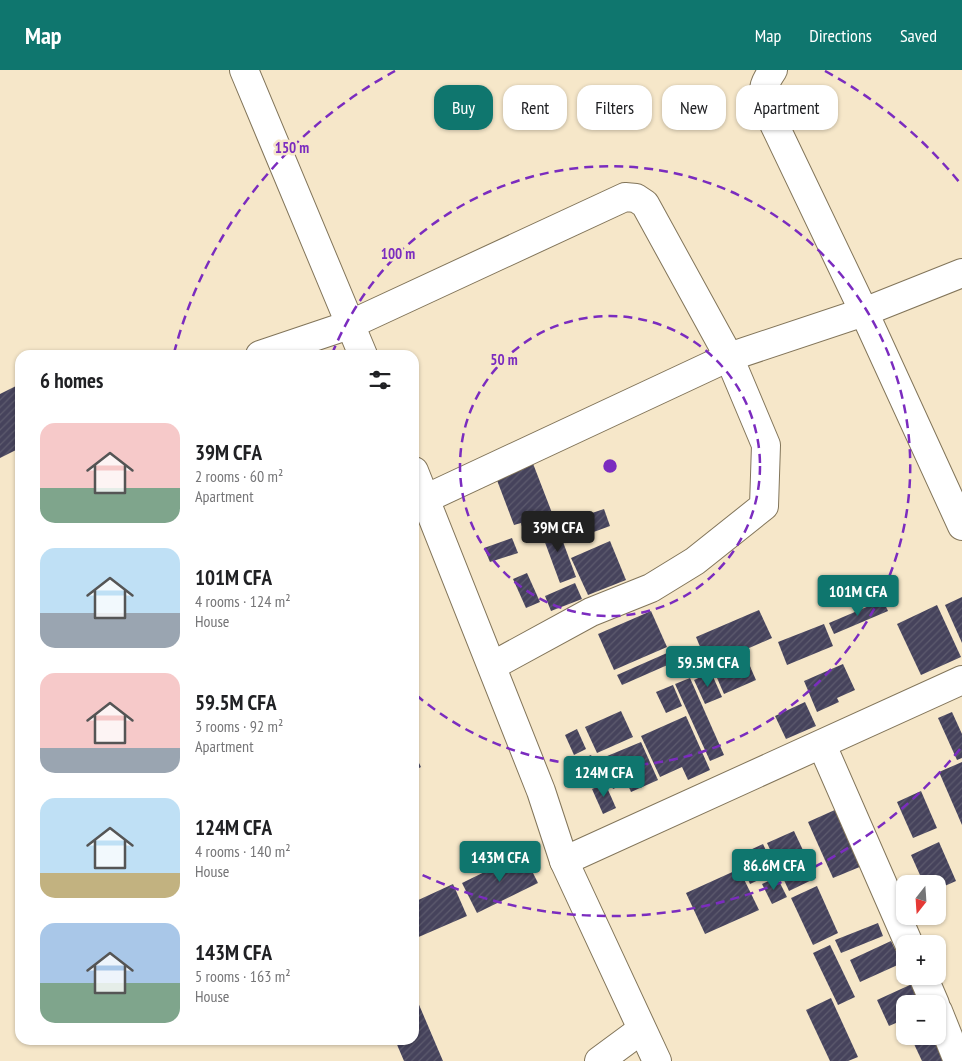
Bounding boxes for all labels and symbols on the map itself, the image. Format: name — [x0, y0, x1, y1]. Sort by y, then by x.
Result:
text: 150 m — [275, 138, 309, 157]
text: 100 m — [381, 244, 415, 263]
text: 50 m — [490, 350, 518, 369]
centre of rings — [601, 457, 619, 475]
pin: 39M CFA — [512, 510, 604, 553]
pin: 101M CFA — [806, 574, 910, 617]
pin: 59.5M CFA — [651, 646, 765, 688]
pin: 124M CFA — [552, 756, 656, 798]
pin: 143M CFA — [448, 840, 552, 883]
pin: 86.6M CFA — [717, 848, 831, 891]
north arrow — [896, 875, 946, 925]

